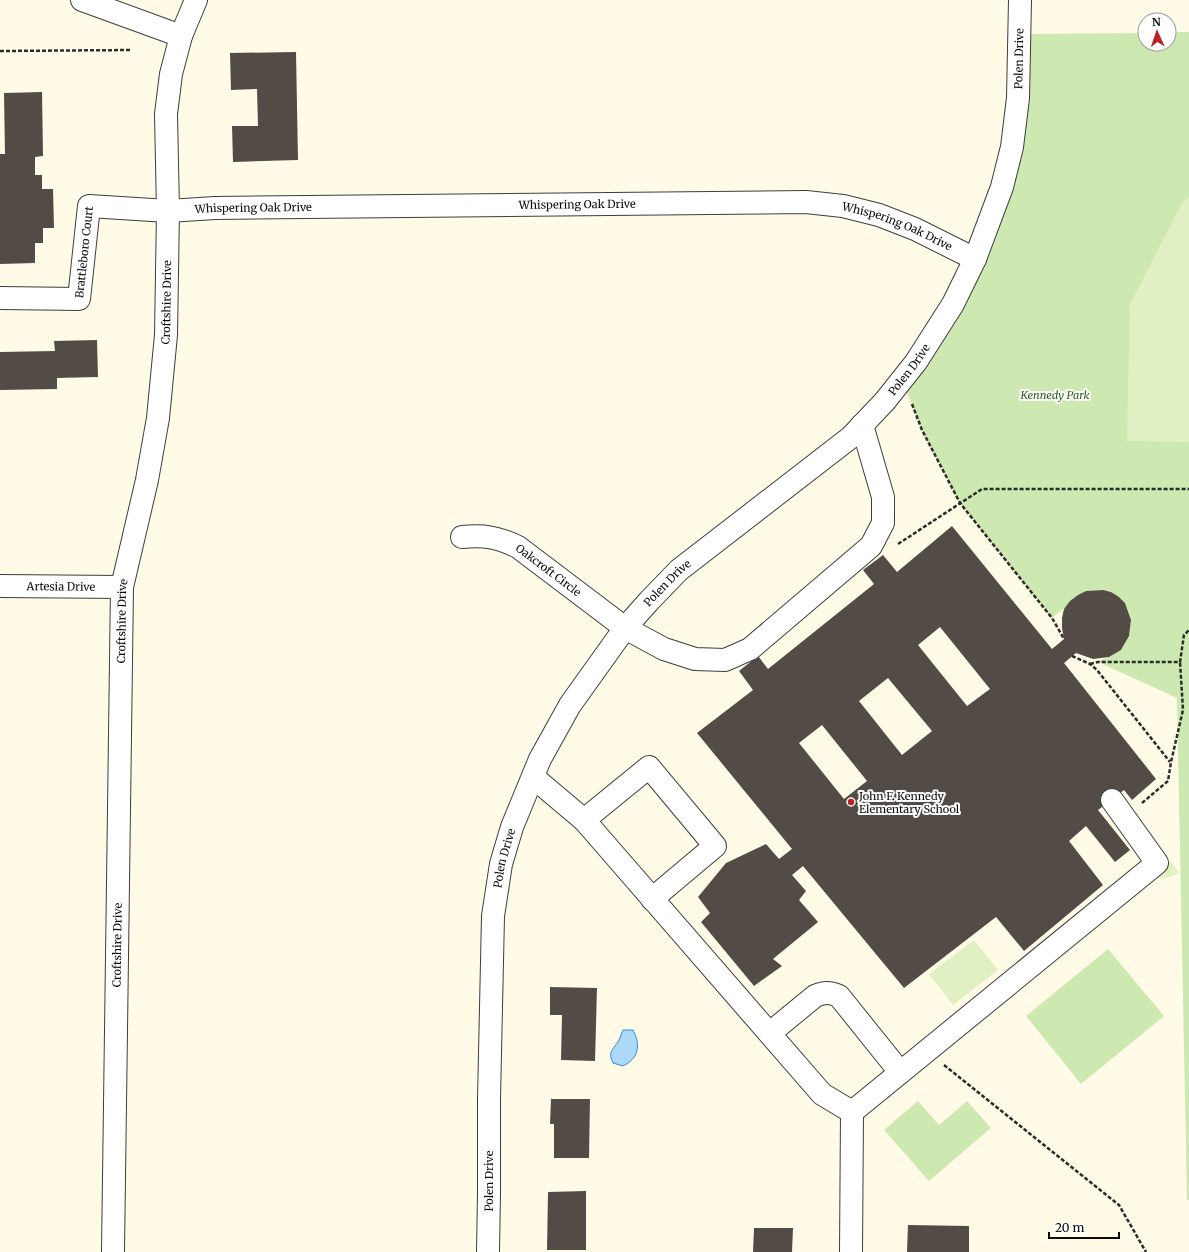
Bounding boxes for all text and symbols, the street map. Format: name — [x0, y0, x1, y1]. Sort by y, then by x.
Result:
north arrow — [1137, 12, 1177, 52]
text: N — [1152, 15, 1161, 29]
street label: Polen Drive — [1011, 28, 1026, 89]
street label: Whispering Oak Drive — [518, 197, 636, 212]
street label: Whispering Oak Drive — [840, 199, 955, 254]
street label: Whispering Oak Drive — [193, 200, 312, 216]
street label: Brattleboro Court — [72, 205, 96, 299]
street label: Croftshire Drive — [158, 260, 174, 345]
street label: Polen Drive — [885, 341, 933, 398]
park label: Kennedy Park — [1019, 388, 1090, 402]
street label: Oakcroft Circle — [513, 541, 584, 599]
street label: Polen Drive — [641, 556, 694, 609]
street label: Croftshire Drive — [114, 577, 131, 663]
street label: Artesia Drive — [26, 579, 96, 594]
place label: John F. Kennedy Elementary School — [858, 789, 960, 816]
marker: John F. Kennedy Elementary School — [846, 797, 856, 807]
street label: Polen Drive — [490, 827, 518, 889]
street label: Croftshire Drive — [110, 902, 125, 987]
street label: Polen Drive — [482, 1150, 496, 1212]
scale bar — [1049, 1214, 1119, 1240]
text: 20 m — [1055, 1220, 1084, 1235]

